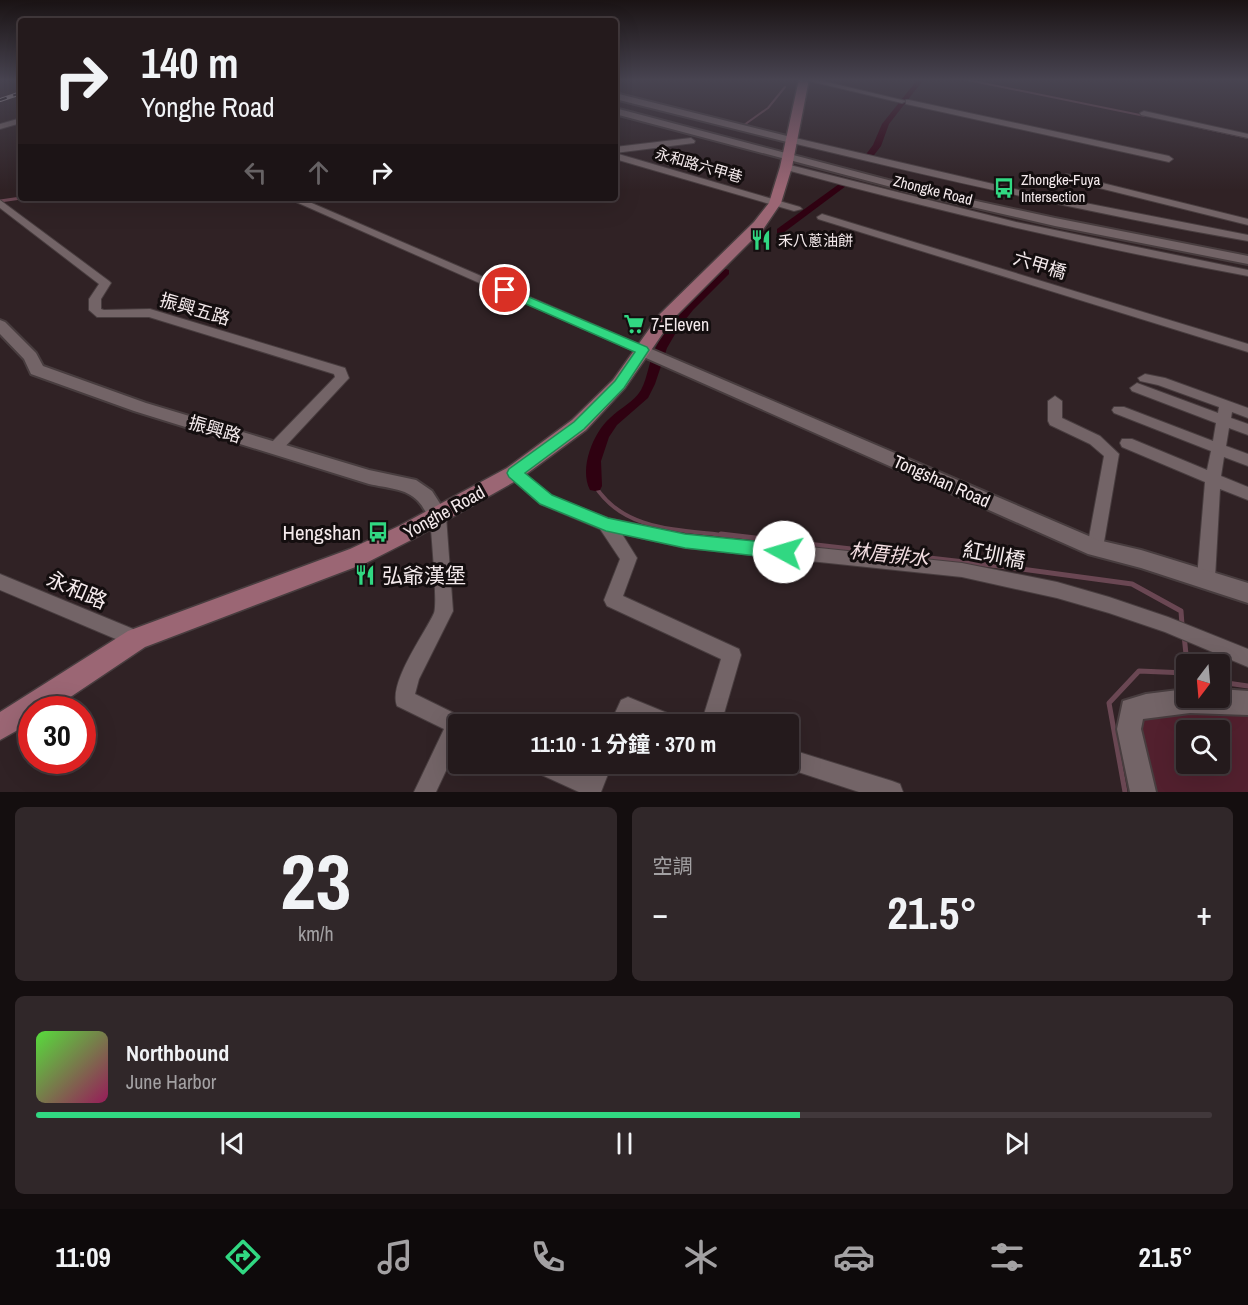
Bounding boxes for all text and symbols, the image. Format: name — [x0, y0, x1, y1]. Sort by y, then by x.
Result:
text: 140 m — [141, 35, 239, 91]
icon: right — [42, 42, 120, 120]
text: Yonghe Road — [141, 89, 275, 125]
street label: 永和路六甲巷 — [653, 143, 745, 187]
icon: left — [239, 156, 272, 189]
icon: ahead — [302, 156, 335, 189]
icon: right — [365, 156, 398, 189]
place label: Zhongke-Fuya Intersection — [1021, 169, 1100, 207]
street label: Zhongke Road — [891, 170, 975, 210]
bus stop icon: Zhongke-Fuya Intersection — [992, 176, 1016, 200]
restaurant icon: 禾八蔥油餅 — [749, 228, 773, 252]
place label: 禾八蔥油餅 — [778, 230, 853, 251]
street label: 六甲橋 — [1011, 245, 1069, 285]
pin — [479, 264, 530, 315]
icon: arrive — [488, 273, 521, 306]
street label: 振興五路 — [157, 287, 233, 331]
supermarket icon: 7-Eleven — [622, 312, 646, 336]
place label: 7-Eleven — [651, 312, 709, 337]
street label: 振興路 — [186, 410, 244, 448]
street label: Tongshan Road — [890, 449, 994, 513]
street label: Yonghe Road — [399, 479, 489, 545]
place label: Hengshan — [283, 518, 361, 547]
bus stop icon: Hengshan — [366, 520, 390, 544]
position arrow — [752, 520, 816, 584]
street label: 紅圳橋 — [960, 535, 1028, 575]
water label: 林厝排水 — [848, 536, 931, 572]
place label: 弘爺漢堡 — [382, 561, 466, 590]
restaurant icon: 弘爺漢堡 — [353, 563, 377, 587]
street label: 永和路 — [42, 564, 112, 616]
north arrow — [1176, 654, 1230, 708]
map controls — [1176, 654, 1230, 774]
speed limit sign: 30 — [18, 696, 96, 774]
button: search — [1176, 720, 1230, 774]
text: 11:10 · 1 分鐘 · 370 m — [531, 729, 716, 759]
text: 23 — [280, 828, 351, 933]
text: 空調 — [653, 852, 693, 879]
text: 21.5° — [887, 882, 977, 943]
text: − — [653, 891, 668, 935]
text: + — [1196, 891, 1212, 935]
text: km/h — [298, 920, 334, 947]
text: Northbound — [126, 1038, 229, 1068]
text: June Harbor — [126, 1068, 216, 1095]
icon: previous — [216, 1127, 249, 1160]
icon: pause — [608, 1127, 641, 1160]
icon: next — [1000, 1127, 1033, 1160]
icon: directions — [222, 1236, 264, 1278]
icon: music — [374, 1236, 416, 1278]
icon: phone — [527, 1236, 569, 1278]
icon: climate — [680, 1236, 722, 1278]
icon: car — [833, 1236, 875, 1278]
icon: filters — [986, 1236, 1028, 1278]
text: 11:09 — [55, 1239, 111, 1275]
text: 21.5° — [1139, 1239, 1193, 1275]

